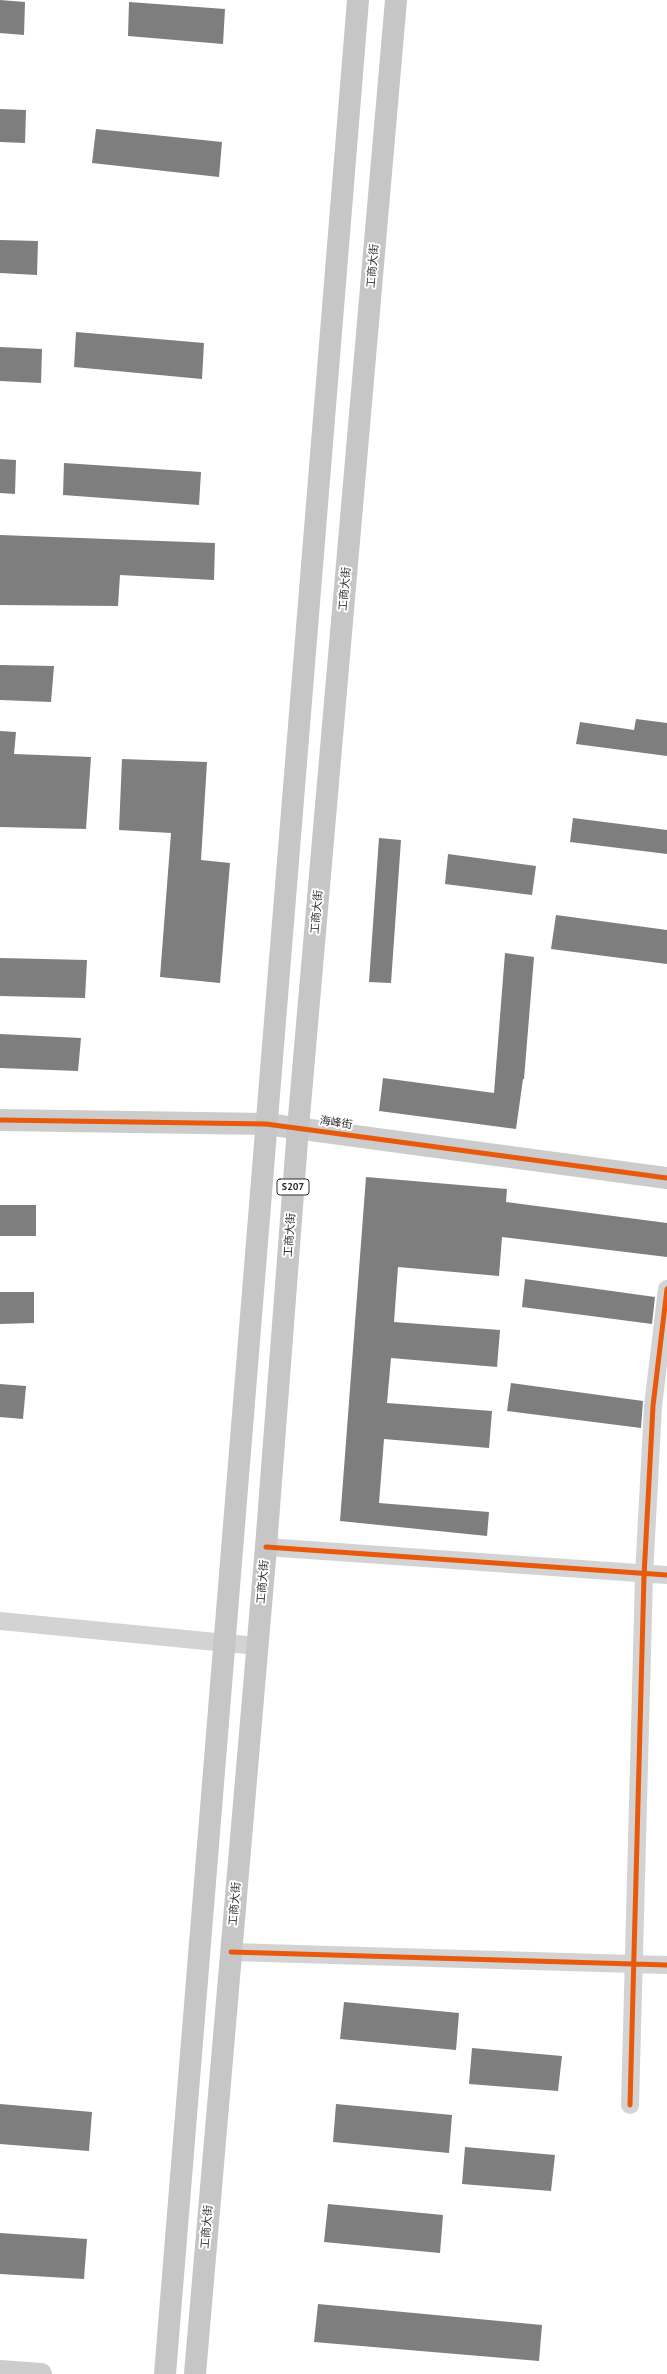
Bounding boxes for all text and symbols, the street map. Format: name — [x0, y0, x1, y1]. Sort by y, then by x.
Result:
street label: 工商大街 — [365, 244, 381, 288]
street label: 工商大街 — [337, 567, 353, 611]
street label: 工商大街 — [309, 890, 325, 934]
street label: 海峰街 — [319, 1114, 353, 1132]
road number: S207 — [277, 1179, 309, 1195]
street label: 工商大街 — [282, 1213, 298, 1257]
street label: 工商大街 — [255, 1560, 271, 1604]
street label: 工商大街 — [227, 1882, 243, 1926]
street label: 工商大街 — [199, 2205, 215, 2249]

